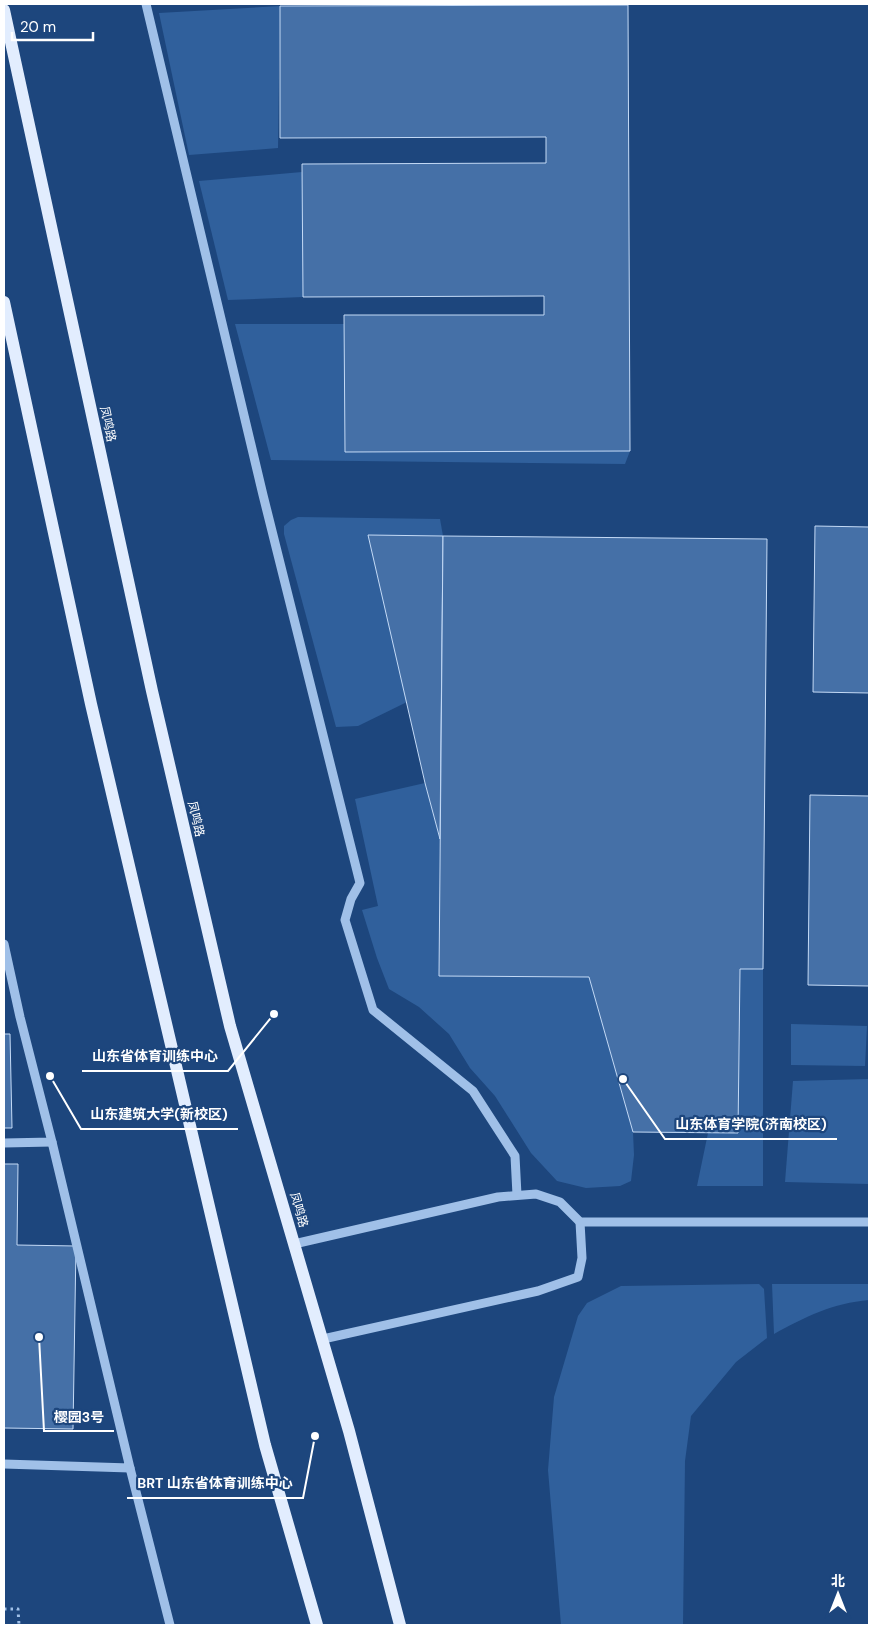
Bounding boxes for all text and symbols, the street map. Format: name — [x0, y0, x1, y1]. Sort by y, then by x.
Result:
scale bar — [12, 10, 94, 42]
text: 20 m — [20, 17, 56, 37]
street label: 凤鸣路 — [96, 405, 120, 443]
street label: 凤鸣路 — [184, 800, 208, 838]
callout: 山东省体育训练中心 — [82, 1042, 228, 1071]
text: 山东省体育训练中心 — [92, 1047, 218, 1065]
callout: 山东建筑大学(新校区) — [81, 1100, 238, 1129]
text: 山东建筑大学(新校区) — [90, 1105, 228, 1123]
callout: 山东体育学院(济南校区) — [665, 1110, 837, 1139]
text: 山东体育学院(济南校区) — [675, 1115, 827, 1133]
street label: 凤鸣路 — [286, 1190, 312, 1230]
callout: 樱园3号 — [44, 1402, 114, 1431]
text: 樱园3号 — [54, 1408, 104, 1426]
callout: BRT 山东省体育训练中心 — [127, 1469, 303, 1498]
text: BRT 山东省体育训练中心 — [137, 1474, 293, 1492]
north arrow — [813, 1569, 863, 1619]
text: 北 — [831, 1572, 845, 1590]

